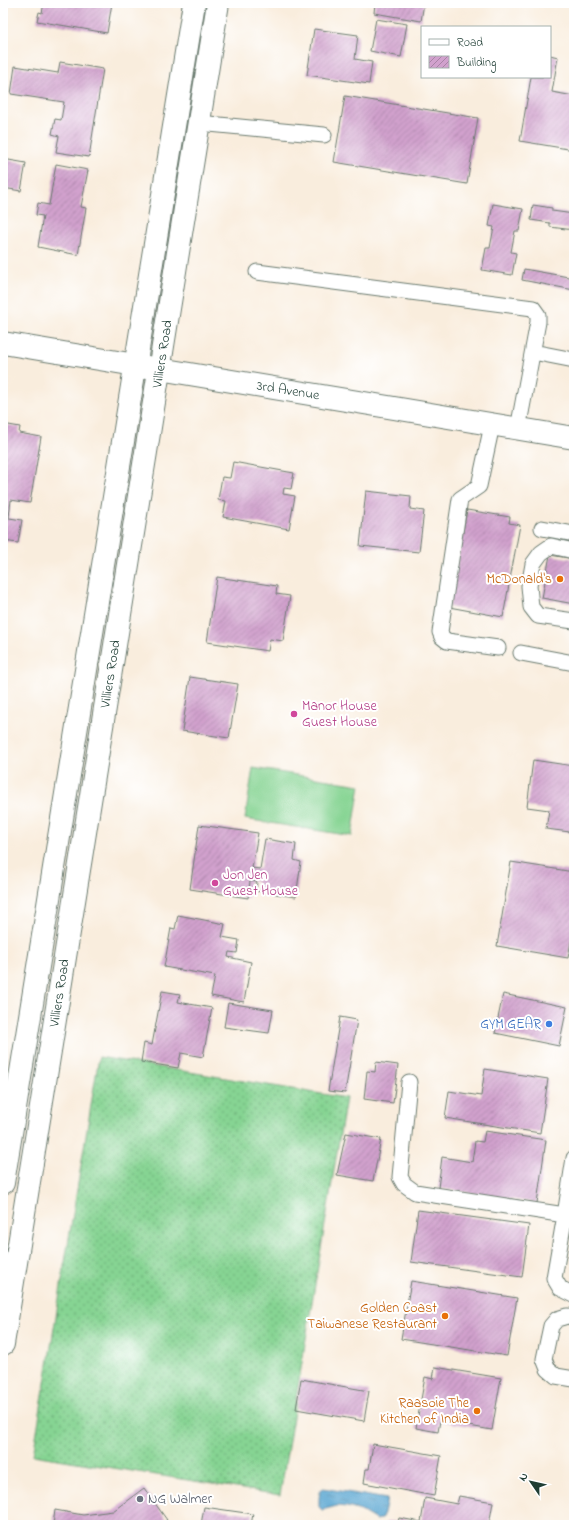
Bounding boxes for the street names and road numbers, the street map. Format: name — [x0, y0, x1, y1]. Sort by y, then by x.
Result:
street label: Villiers Road — [147, 318, 179, 391]
street label: 3rd Avenue — [255, 376, 322, 406]
street label: Villiers Road — [95, 638, 127, 711]
street label: Villiers Road — [44, 957, 76, 1030]

